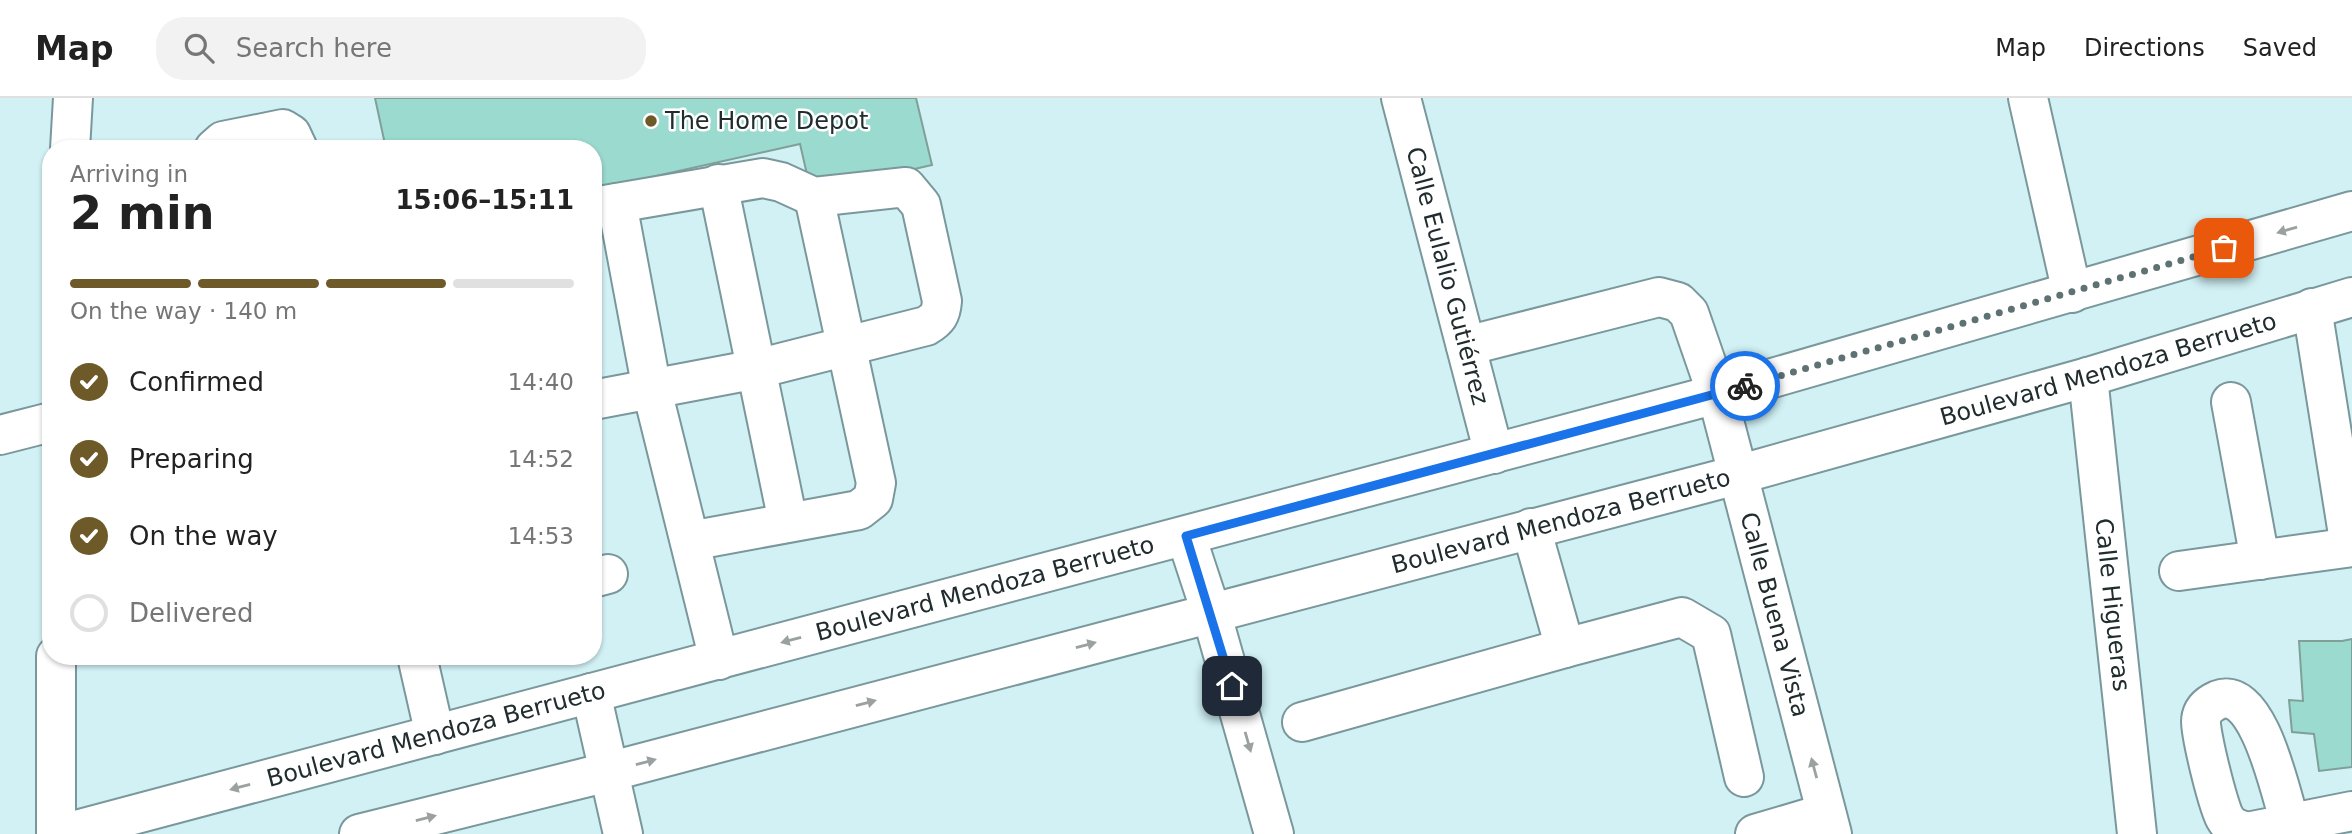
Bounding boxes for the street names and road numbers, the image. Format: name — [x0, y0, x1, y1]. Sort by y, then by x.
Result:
street label: Calle Eulalio Gutiérrez — [1400, 144, 1495, 408]
street label: Boulevard Mendoza Berrueto — [1937, 307, 2280, 432]
street label: Boulevard Mendoza Berrueto — [1389, 463, 1733, 579]
street label: Calle Buena Vista — [1734, 509, 1815, 720]
street label: Calle Higueras — [2089, 517, 2136, 693]
street label: Boulevard Mendoza Berrueto — [813, 530, 1157, 647]
street label: Boulevard Mendoza Berrueto — [264, 676, 608, 793]

